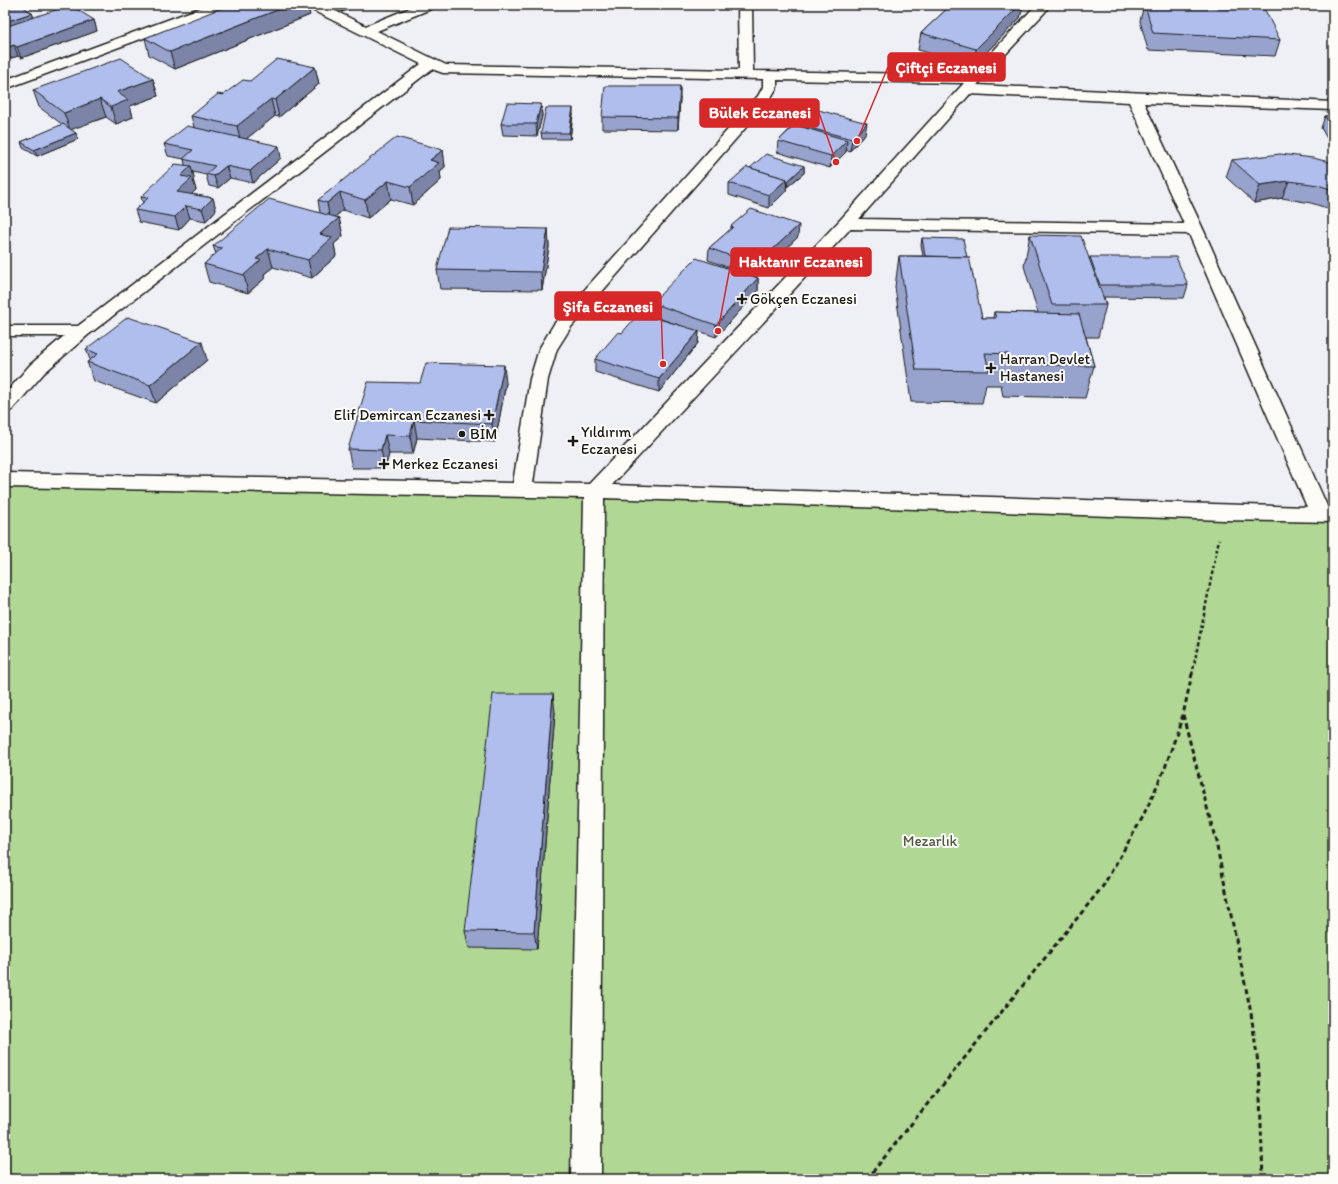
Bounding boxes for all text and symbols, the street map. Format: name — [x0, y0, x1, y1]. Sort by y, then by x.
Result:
callout: Çiftçi Eczanesi — [888, 53, 1005, 81]
text: Çiftçi Eczanesi — [895, 58, 997, 78]
callout: Bülek Eczanesi — [700, 99, 819, 127]
text: Bülek Eczanesi — [709, 103, 811, 122]
callout: Haktanır Eczanesi — [731, 248, 871, 276]
text: Haktanır Eczanesi — [739, 252, 863, 271]
place label: Gökçen Eczanesi — [750, 290, 857, 308]
callout: Şifa Eczanesi — [555, 292, 661, 320]
marker: Gökçen Eczanesi — [737, 294, 747, 304]
text: Şifa Eczanesi — [563, 297, 653, 317]
place label: Harran Devlet Hastanesi — [1000, 350, 1091, 385]
marker: Harran Devlet Hastanesi — [985, 362, 997, 374]
place label: Elif Demircan Eczanesi — [334, 406, 481, 424]
marker: Elif Demircan Eczanesi — [484, 410, 494, 420]
place label: Yıldırım Eczanesi — [581, 423, 637, 458]
place label: BİM — [470, 425, 497, 443]
marker: BİM — [457, 429, 467, 439]
marker: Yıldırım Eczanesi — [568, 436, 578, 446]
place label: Merkez Eczanesi — [392, 455, 498, 473]
marker: Merkez Eczanesi — [379, 459, 389, 469]
park label: Mezarlık — [903, 832, 958, 850]

